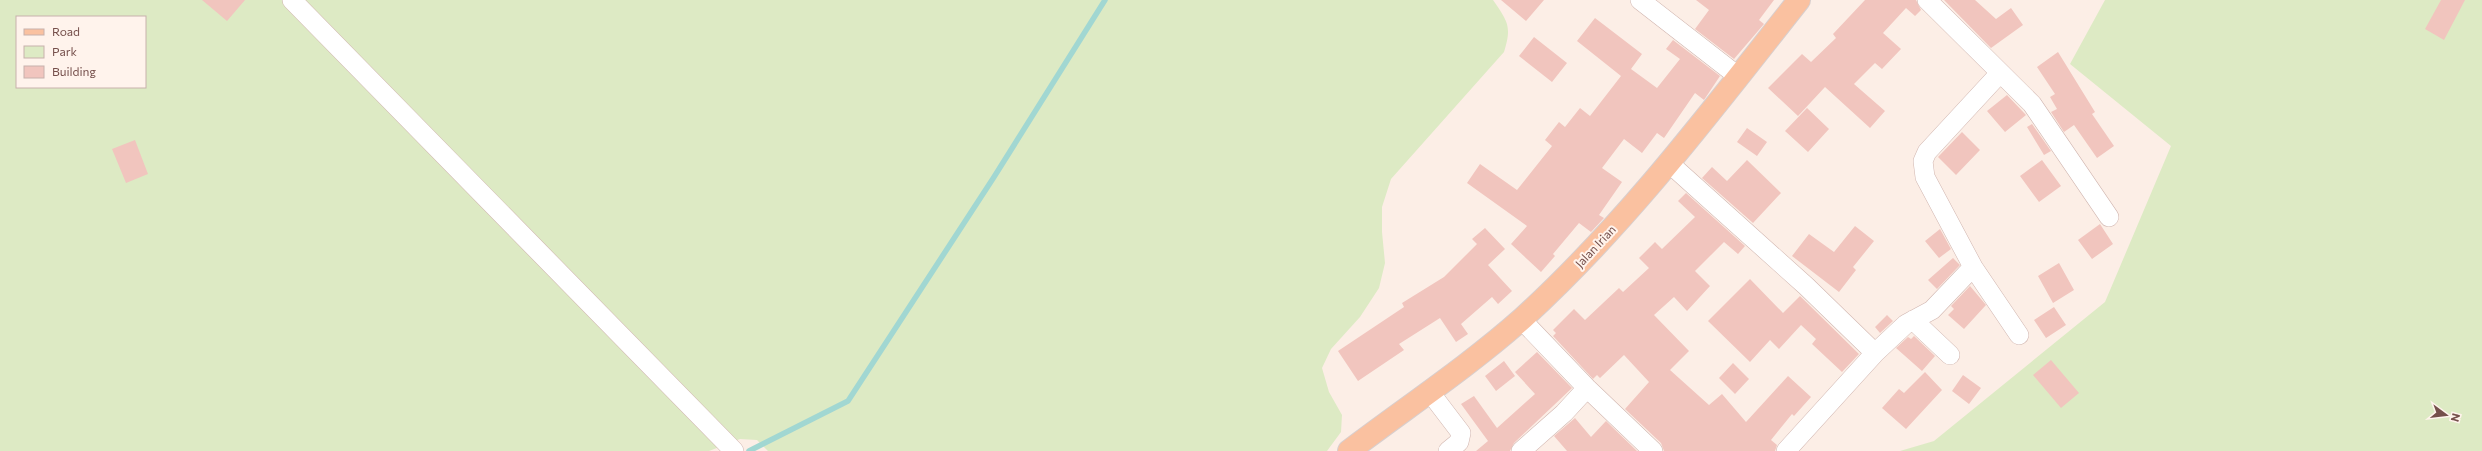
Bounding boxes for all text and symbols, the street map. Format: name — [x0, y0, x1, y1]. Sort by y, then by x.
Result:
legend — [16, 16, 146, 88]
text: Road — [52, 24, 80, 38]
text: Park — [52, 44, 78, 58]
text: Building — [52, 64, 96, 78]
street label: Jalan Irian — [1572, 222, 1619, 271]
north arrow — [2426, 395, 2466, 435]
text: N — [2449, 412, 2463, 423]

